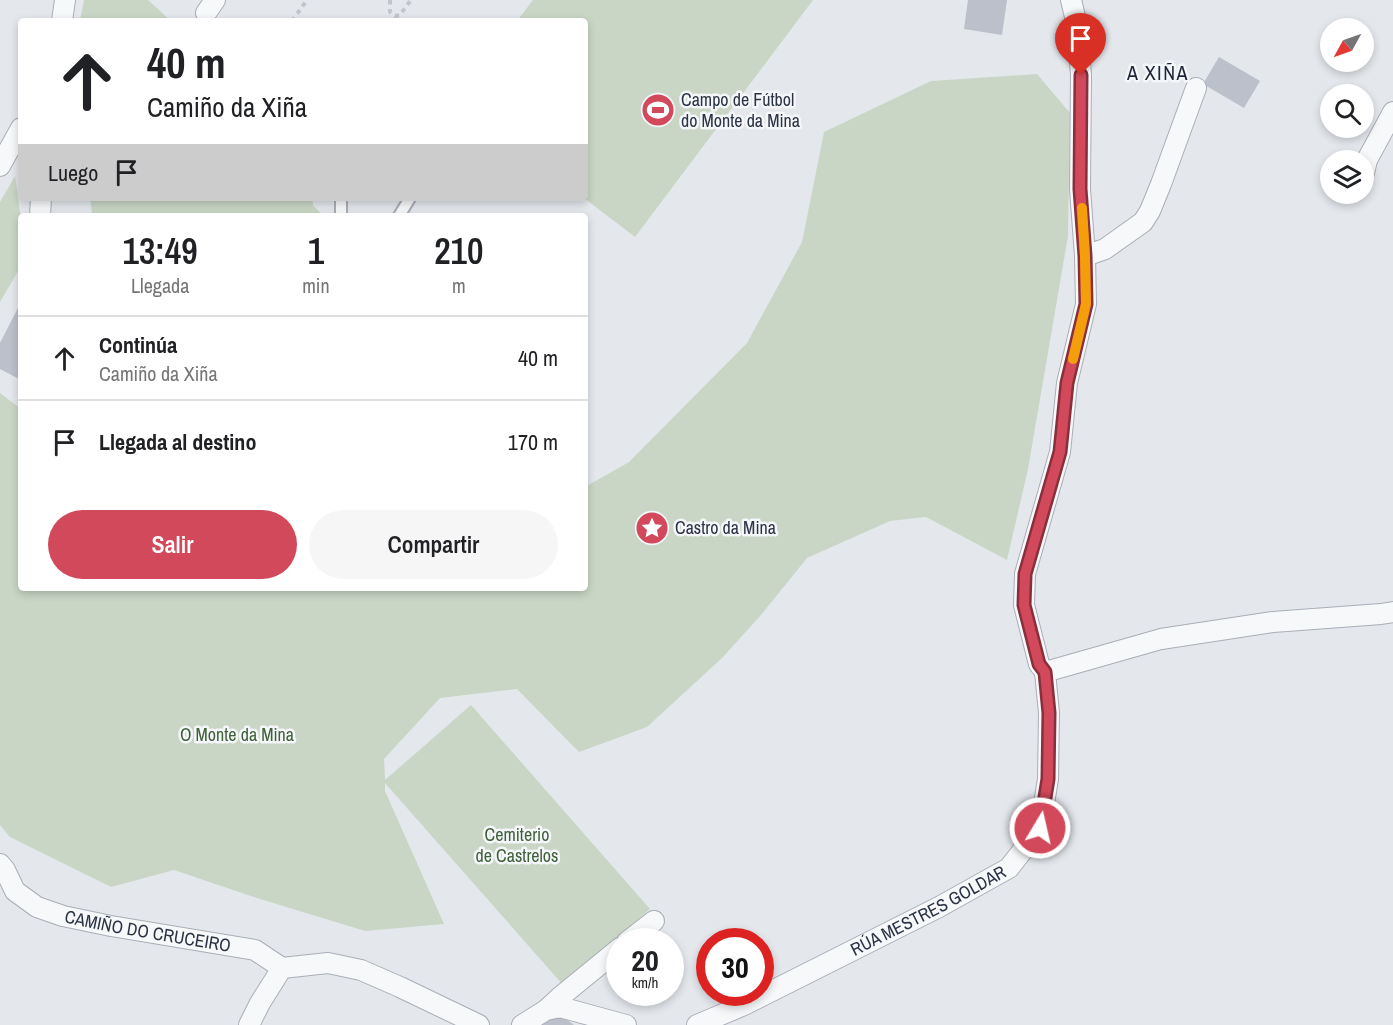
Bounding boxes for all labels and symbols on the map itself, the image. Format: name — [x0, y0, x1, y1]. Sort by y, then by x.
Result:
pin — [1055, 13, 1106, 75]
north arrow — [1320, 18, 1374, 72]
district label: A XIÑA — [1126, 59, 1189, 86]
place label: Campo de Fútbol do Monte da Mina — [681, 87, 800, 133]
sports icon: Campo de Fútbol do Monte da Mina — [640, 92, 676, 128]
place icon: Castro da Mina — [634, 510, 670, 546]
place label: Castro da Mina — [675, 515, 776, 540]
park label: O Monte da Mina — [180, 722, 294, 747]
position arrow — [1008, 796, 1072, 860]
park label: Cemiterio de Castrelos — [476, 822, 558, 868]
street label: RÚA MESTRES GOLDAR — [846, 859, 1011, 962]
street label: CAMIÑO DO CRUCEIRO — [63, 904, 233, 958]
speed limit sign: 30 — [696, 928, 774, 1006]

